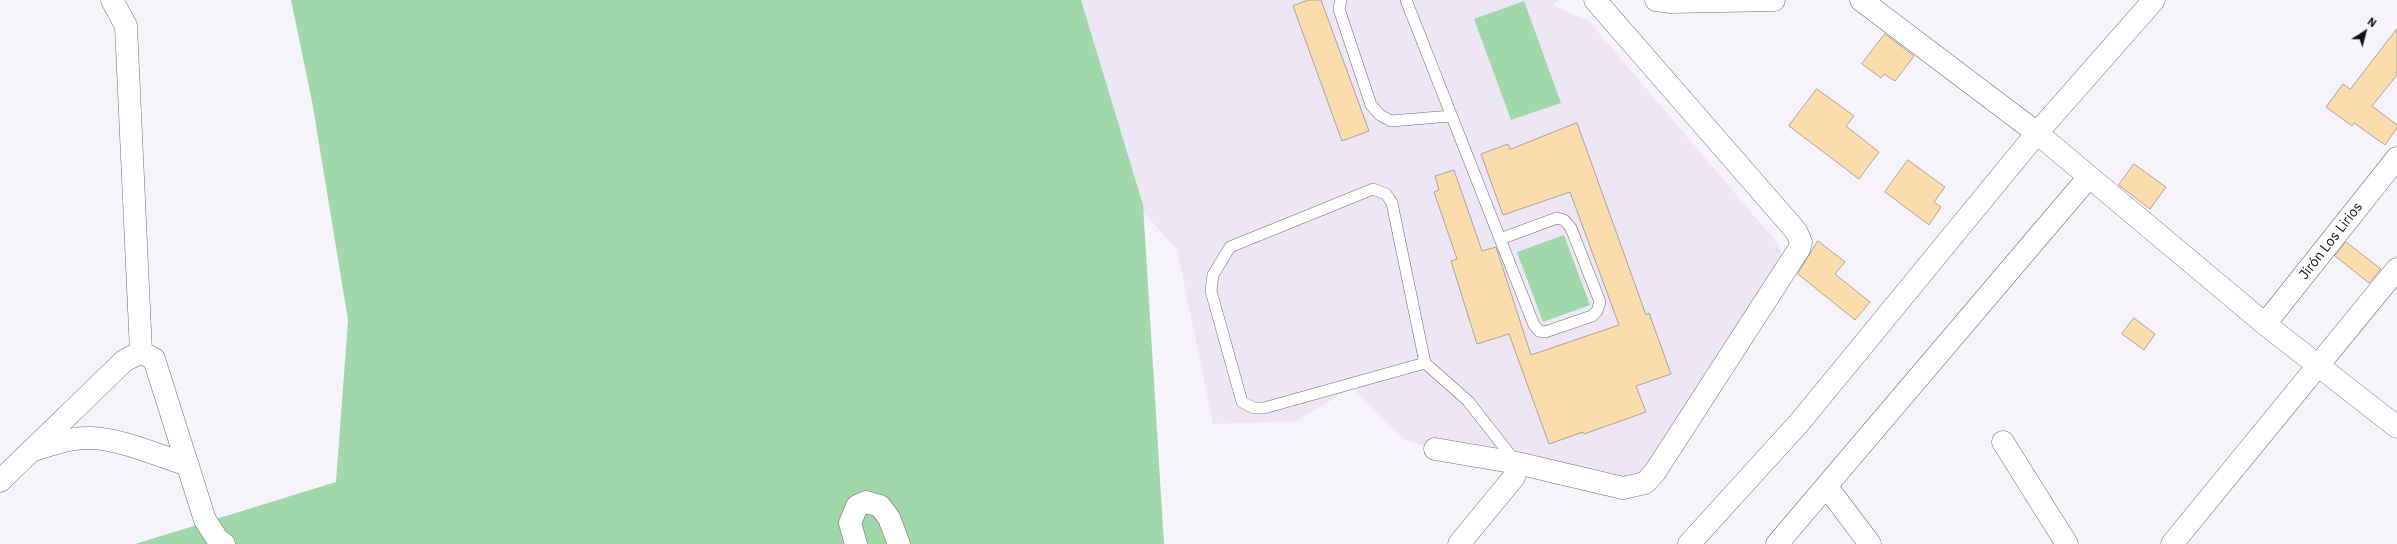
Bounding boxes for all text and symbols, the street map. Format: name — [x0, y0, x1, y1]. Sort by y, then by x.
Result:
north arrow — [2345, 12, 2385, 52]
text: N — [2365, 14, 2379, 30]
street label: Jirón Los Lirios — [2296, 199, 2366, 283]

